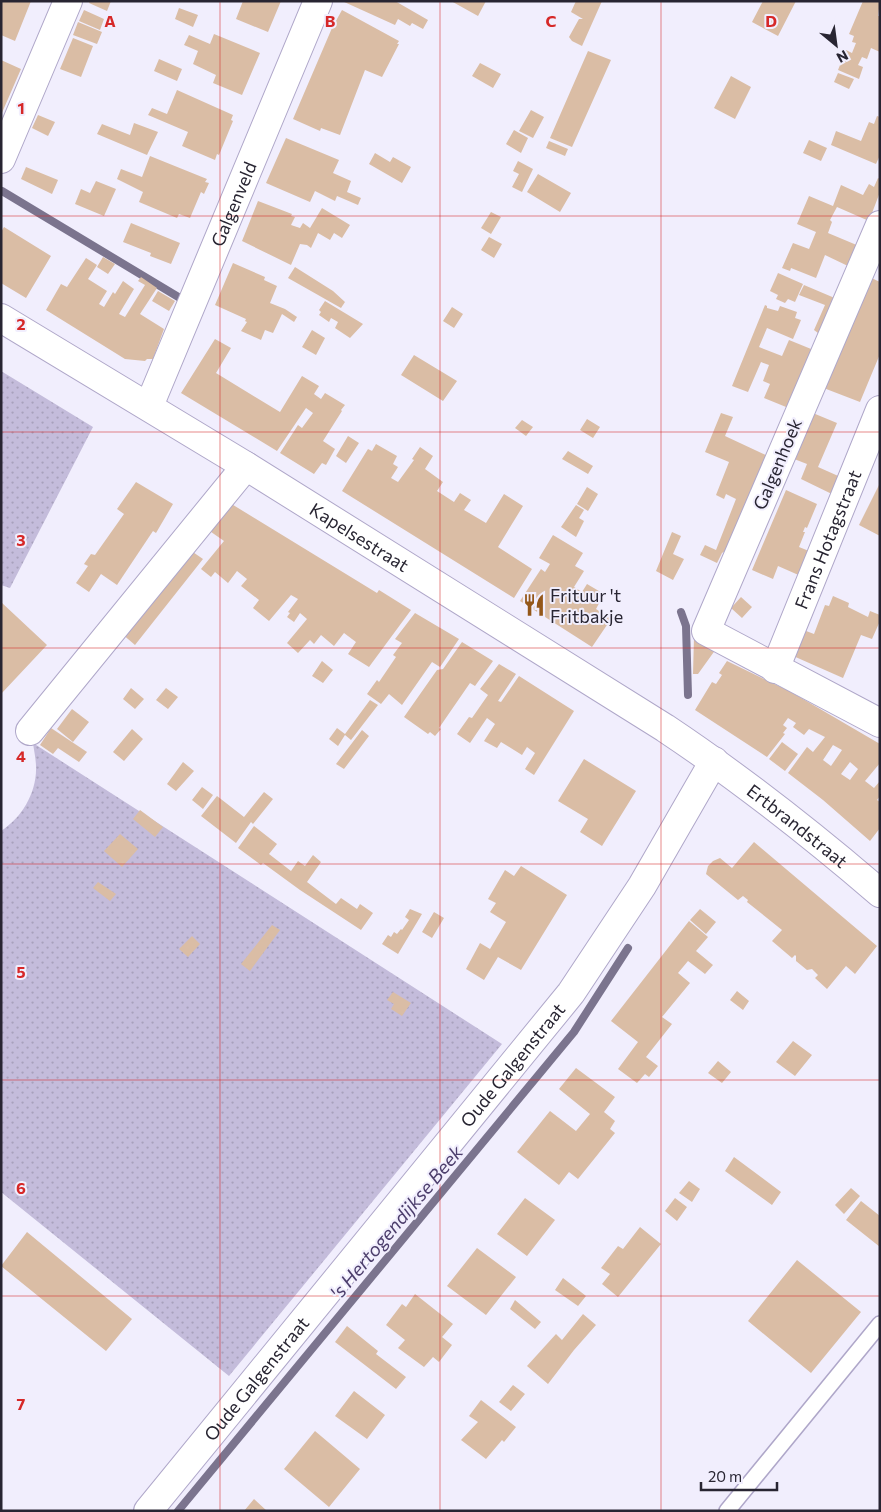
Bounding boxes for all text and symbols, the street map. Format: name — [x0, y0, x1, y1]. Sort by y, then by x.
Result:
text: A — [104, 11, 116, 30]
text: B — [325, 11, 336, 30]
text: C — [546, 11, 557, 30]
text: D — [765, 11, 777, 30]
north arrow — [811, 20, 861, 70]
text: N — [834, 47, 851, 67]
text: 1 — [17, 98, 25, 117]
street label: Galgenveld — [206, 158, 261, 250]
text: 2 — [16, 314, 26, 333]
street label: Galgenhoek — [748, 415, 806, 513]
street label: Frans Hotagstraat — [790, 467, 866, 612]
street label: Kapelsestraat — [306, 498, 413, 576]
text: 3 — [16, 530, 26, 549]
place label: Frituur 't Fritbakje — [550, 584, 623, 627]
restaurant icon: Frituur 't Fritbakje — [521, 592, 547, 618]
text: 4 — [16, 746, 26, 765]
street label: Ertbrandstraat — [743, 779, 852, 872]
text: 5 — [16, 962, 26, 981]
street label: Oude Galgenstraat — [455, 998, 569, 1131]
water label: 's Hertogendijkse Beek — [325, 1140, 468, 1304]
text: 6 — [16, 1178, 26, 1197]
street label: Oude Galgenstraat — [199, 1312, 313, 1445]
text: 7 — [17, 1394, 26, 1413]
scale bar — [701, 1460, 777, 1492]
text: 20 m — [708, 1467, 742, 1485]

